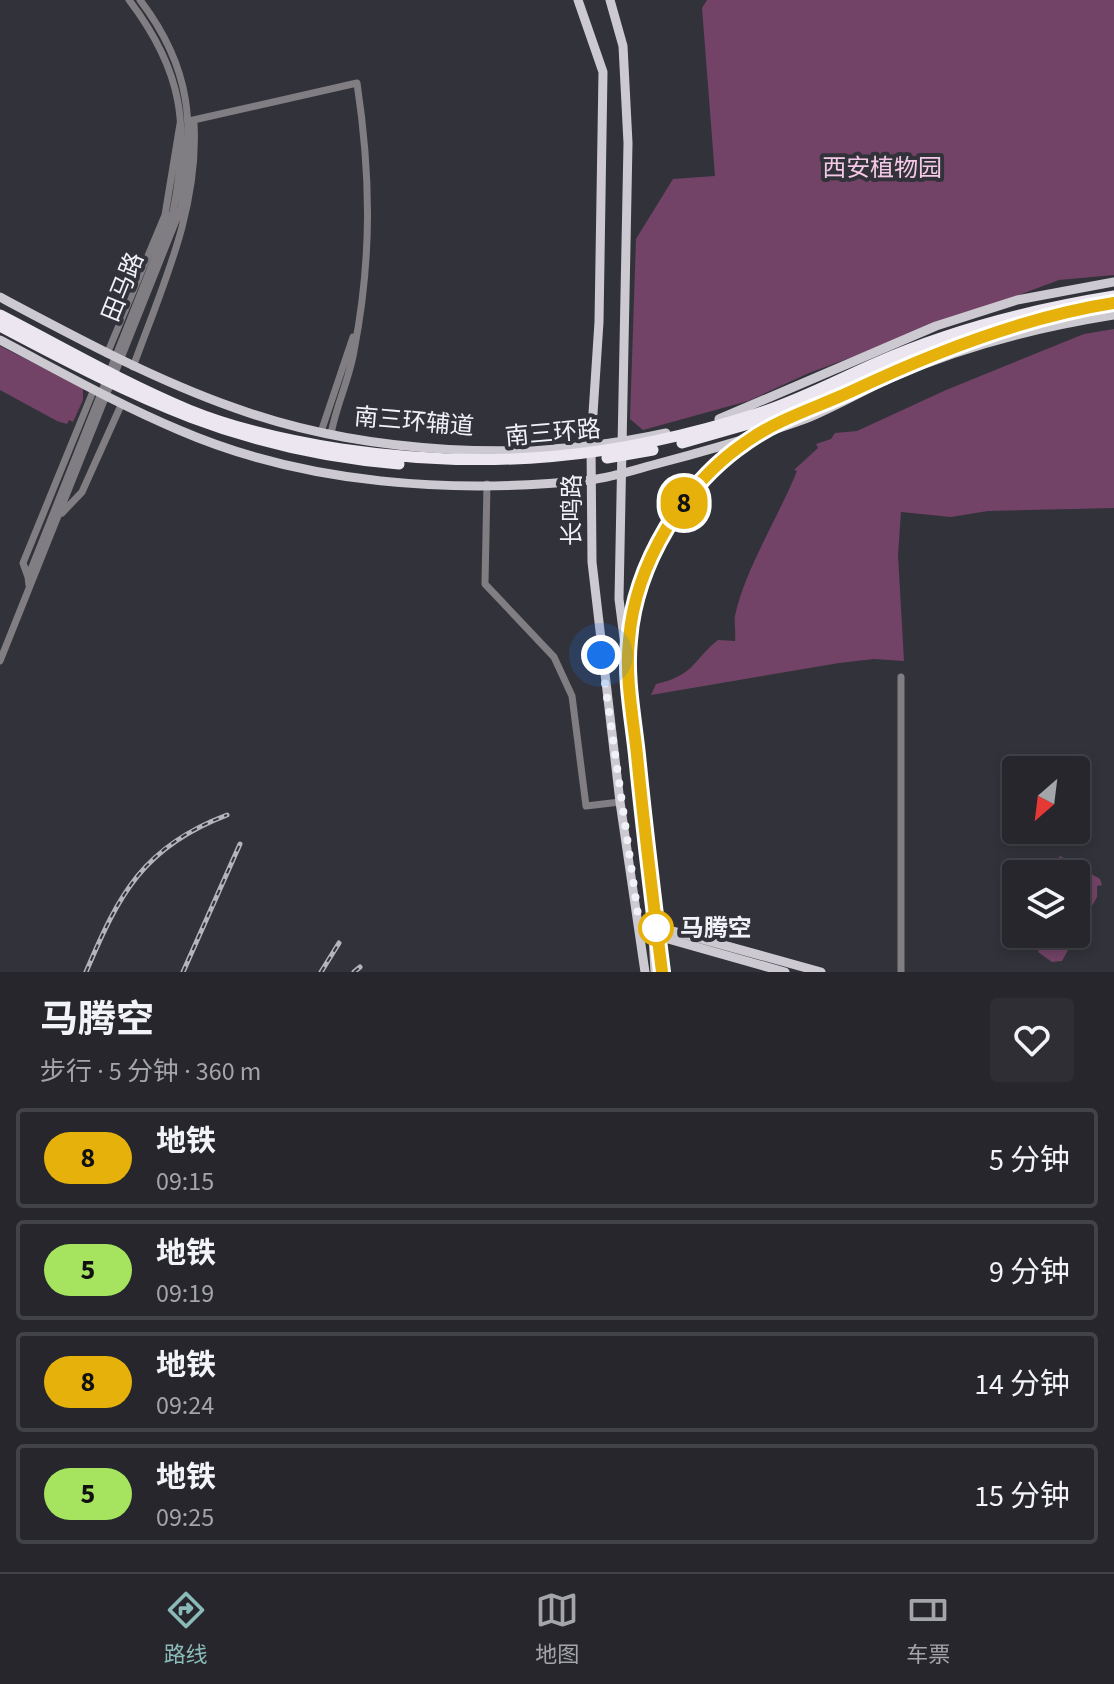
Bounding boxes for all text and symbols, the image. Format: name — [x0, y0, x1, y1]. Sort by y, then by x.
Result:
park label: 西安植物园 — [822, 151, 942, 186]
street label: 田马路 — [93, 247, 153, 327]
street label: 南三环辅道 — [353, 399, 475, 445]
street label: 南三环路 — [504, 411, 602, 455]
street label: 长鸣路 — [555, 474, 590, 546]
line badge: 8 — [658, 477, 710, 529]
text: 8 — [677, 483, 691, 523]
your location — [581, 635, 621, 675]
north arrow — [1002, 756, 1090, 844]
map controls — [1002, 756, 1090, 948]
button: layers — [1002, 860, 1090, 948]
marker: 马腾空 — [639, 911, 673, 945]
place label: 马腾空 — [680, 911, 752, 946]
text: 马腾空 — [40, 993, 154, 1047]
button: heart — [990, 998, 1074, 1082]
text: 步行 · 5 分钟 · 360 m — [40, 1053, 261, 1090]
text: 地铁 — [156, 1120, 216, 1163]
text: 8 — [81, 1138, 95, 1178]
text: 5 分钟 — [989, 1139, 1070, 1182]
text: 09:15 — [156, 1163, 214, 1200]
text: 地铁 — [156, 1232, 216, 1275]
text: 5 — [81, 1250, 95, 1290]
text: 9 分钟 — [989, 1251, 1070, 1294]
text: 09:19 — [156, 1275, 214, 1312]
text: 地铁 — [156, 1344, 216, 1387]
text: 8 — [81, 1362, 95, 1402]
text: 14 分钟 — [974, 1363, 1070, 1406]
text: 09:24 — [156, 1387, 214, 1424]
text: 地铁 — [156, 1456, 216, 1499]
text: 5 — [81, 1474, 95, 1514]
text: 15 分钟 — [974, 1475, 1070, 1518]
text: 09:25 — [156, 1499, 214, 1536]
tab: 路线 — [164, 1588, 208, 1671]
tab: 地图 — [535, 1588, 579, 1671]
tab: 车票 — [906, 1588, 950, 1671]

